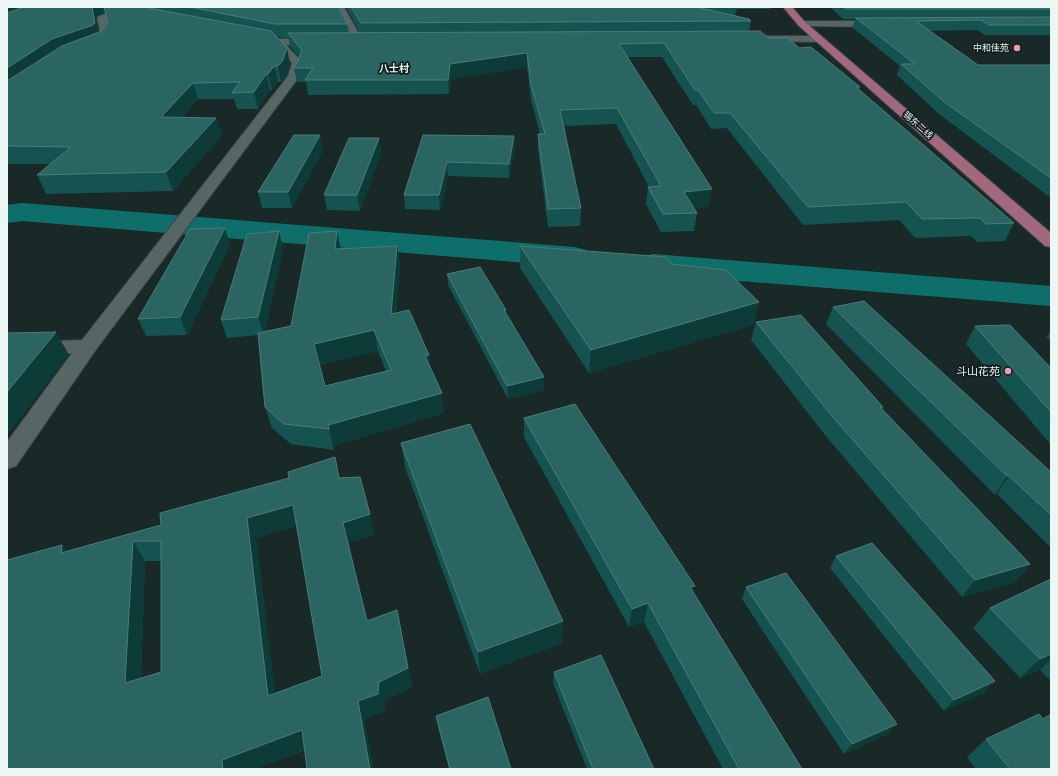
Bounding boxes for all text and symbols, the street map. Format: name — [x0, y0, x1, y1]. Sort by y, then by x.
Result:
place label: 中和佳苑 — [973, 43, 1009, 53]
marker: 中和佳苑 — [1012, 43, 1022, 53]
district label: 八士村 — [379, 62, 409, 75]
street label: 锡东二线 — [901, 109, 935, 141]
place label: 斗山花苑 — [956, 365, 1000, 378]
marker: 斗山花苑 — [1003, 366, 1013, 376]

